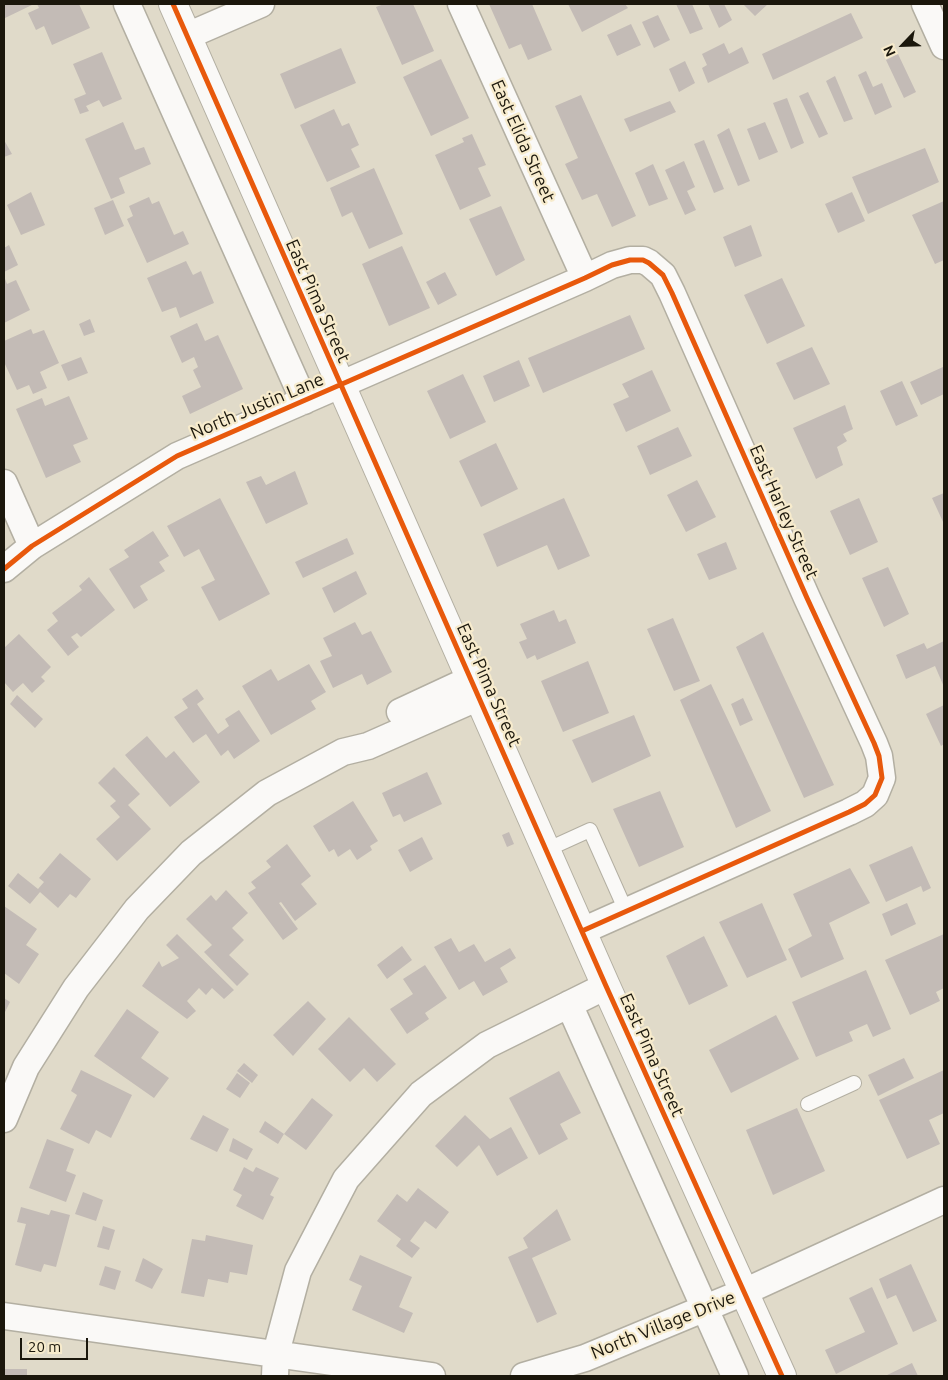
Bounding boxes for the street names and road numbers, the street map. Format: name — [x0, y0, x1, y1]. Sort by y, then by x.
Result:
street label: East Elida Street — [486, 76, 560, 206]
street label: East Pima Street — [281, 236, 355, 366]
street label: North Justin Lane — [187, 368, 327, 444]
street label: East Harley Street — [745, 442, 823, 582]
street label: East Pima Street — [452, 620, 526, 750]
street label: East Pima Street — [615, 990, 689, 1120]
street label: North Village Drive — [588, 1286, 738, 1364]

